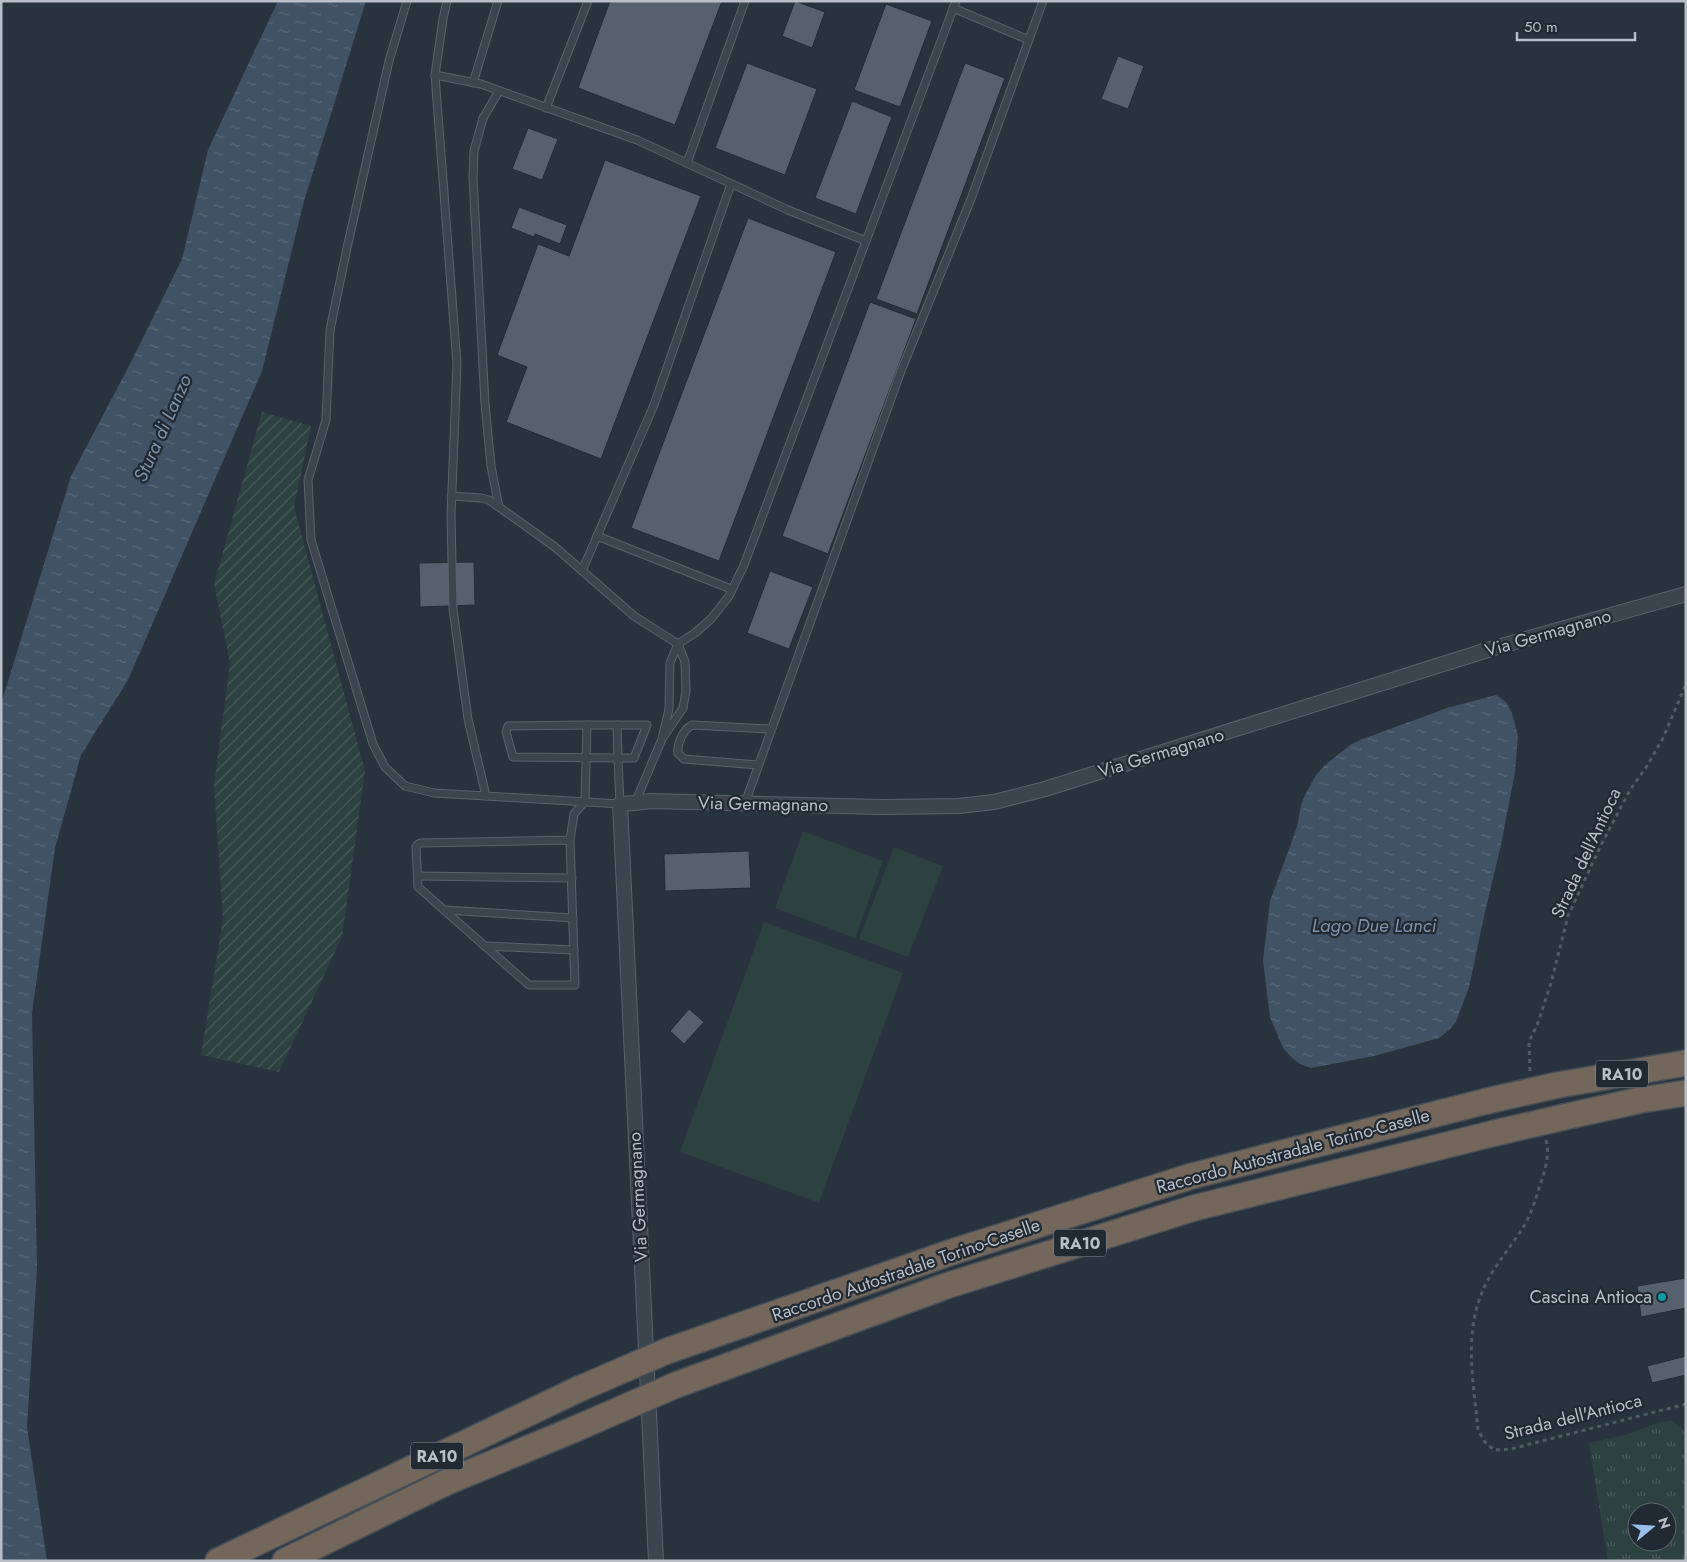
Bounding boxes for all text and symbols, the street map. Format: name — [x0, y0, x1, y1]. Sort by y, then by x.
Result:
scale bar — [1517, 10, 1634, 42]
text: 50 m — [1524, 16, 1558, 38]
water label: Stura di Lanzo — [127, 370, 198, 486]
street label: Via Germagnano — [1482, 602, 1614, 663]
street label: Via Germagnano — [1095, 721, 1227, 784]
street label: Strada dell'Antioca — [1544, 784, 1628, 922]
street label: Via Germagnano — [698, 790, 829, 818]
water label: Lago Due Lanci — [1312, 912, 1438, 939]
road number: RA10 — [1596, 1060, 1648, 1088]
street label: Raccordo Autostradale Torino-Caselle — [1153, 1102, 1433, 1200]
street label: Via Germagnano — [622, 1131, 654, 1263]
street label: Raccordo Autostradale Torino-Caselle — [768, 1212, 1044, 1328]
road number: RA10 — [1054, 1230, 1106, 1256]
place label: Cascina Antioca — [1530, 1284, 1652, 1310]
marker: Cascina Antioca — [1656, 1291, 1668, 1303]
street label: Strada dell'Antioca — [1501, 1387, 1645, 1447]
road number: RA10 — [411, 1442, 463, 1470]
north arrow — [1627, 1502, 1677, 1552]
text: N — [1653, 1515, 1676, 1531]

